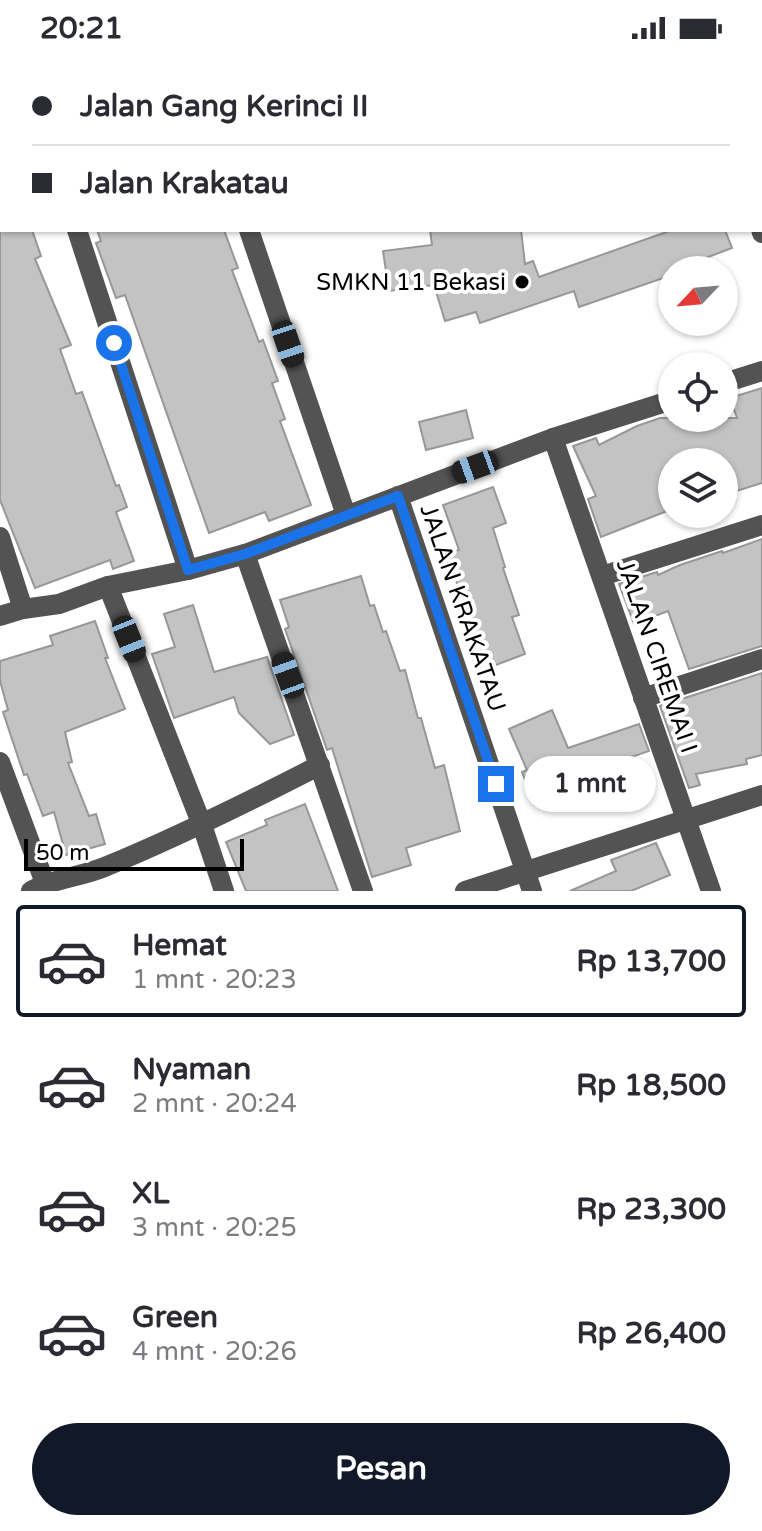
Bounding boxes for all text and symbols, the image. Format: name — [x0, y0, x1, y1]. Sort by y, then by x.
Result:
text: 20:21 — [40, 10, 123, 47]
text: Jalan Gang Kerinci II — [80, 88, 368, 125]
text: Jalan Krakatau — [80, 165, 289, 202]
north arrow — [658, 256, 738, 336]
map controls — [658, 256, 738, 528]
place label: SMKN 11 Bekasi — [316, 268, 506, 297]
marker: SMKN 11 Bekasi — [513, 273, 531, 291]
car — [269, 317, 307, 371]
route start — [96, 325, 132, 361]
button: locate — [658, 352, 738, 432]
car — [448, 448, 502, 486]
button: layers — [658, 448, 738, 528]
street label: JALAN KRAKATAU — [413, 501, 512, 716]
street label: JALAN CIREMAI I — [610, 556, 703, 757]
car — [109, 612, 149, 666]
car — [269, 648, 307, 702]
callout: 1 mnt — [524, 756, 656, 812]
route end — [478, 766, 514, 802]
text: 1 mnt — [554, 768, 626, 799]
scale bar — [24, 835, 244, 871]
text: 50 m — [36, 840, 90, 866]
icon: car — [36, 925, 108, 997]
text: Hemat — [132, 927, 227, 964]
text: Rp 13,700 — [576, 943, 726, 980]
text: 1 mnt · 20:23 — [132, 964, 297, 995]
icon: car — [36, 1049, 108, 1121]
text: Nyaman — [132, 1051, 251, 1088]
text: Rp 18,500 — [576, 1067, 726, 1104]
text: 2 mnt · 20:24 — [132, 1088, 297, 1119]
icon: car — [36, 1173, 108, 1245]
text: XL — [132, 1175, 169, 1212]
text: Rp 23,300 — [576, 1191, 726, 1228]
text: 3 mnt · 20:25 — [132, 1212, 297, 1243]
icon: car — [36, 1297, 108, 1369]
text: Green — [132, 1299, 218, 1336]
text: Rp 26,400 — [577, 1315, 726, 1352]
text: 4 mnt · 20:26 — [132, 1336, 297, 1367]
button: Pesan — [32, 1423, 730, 1515]

